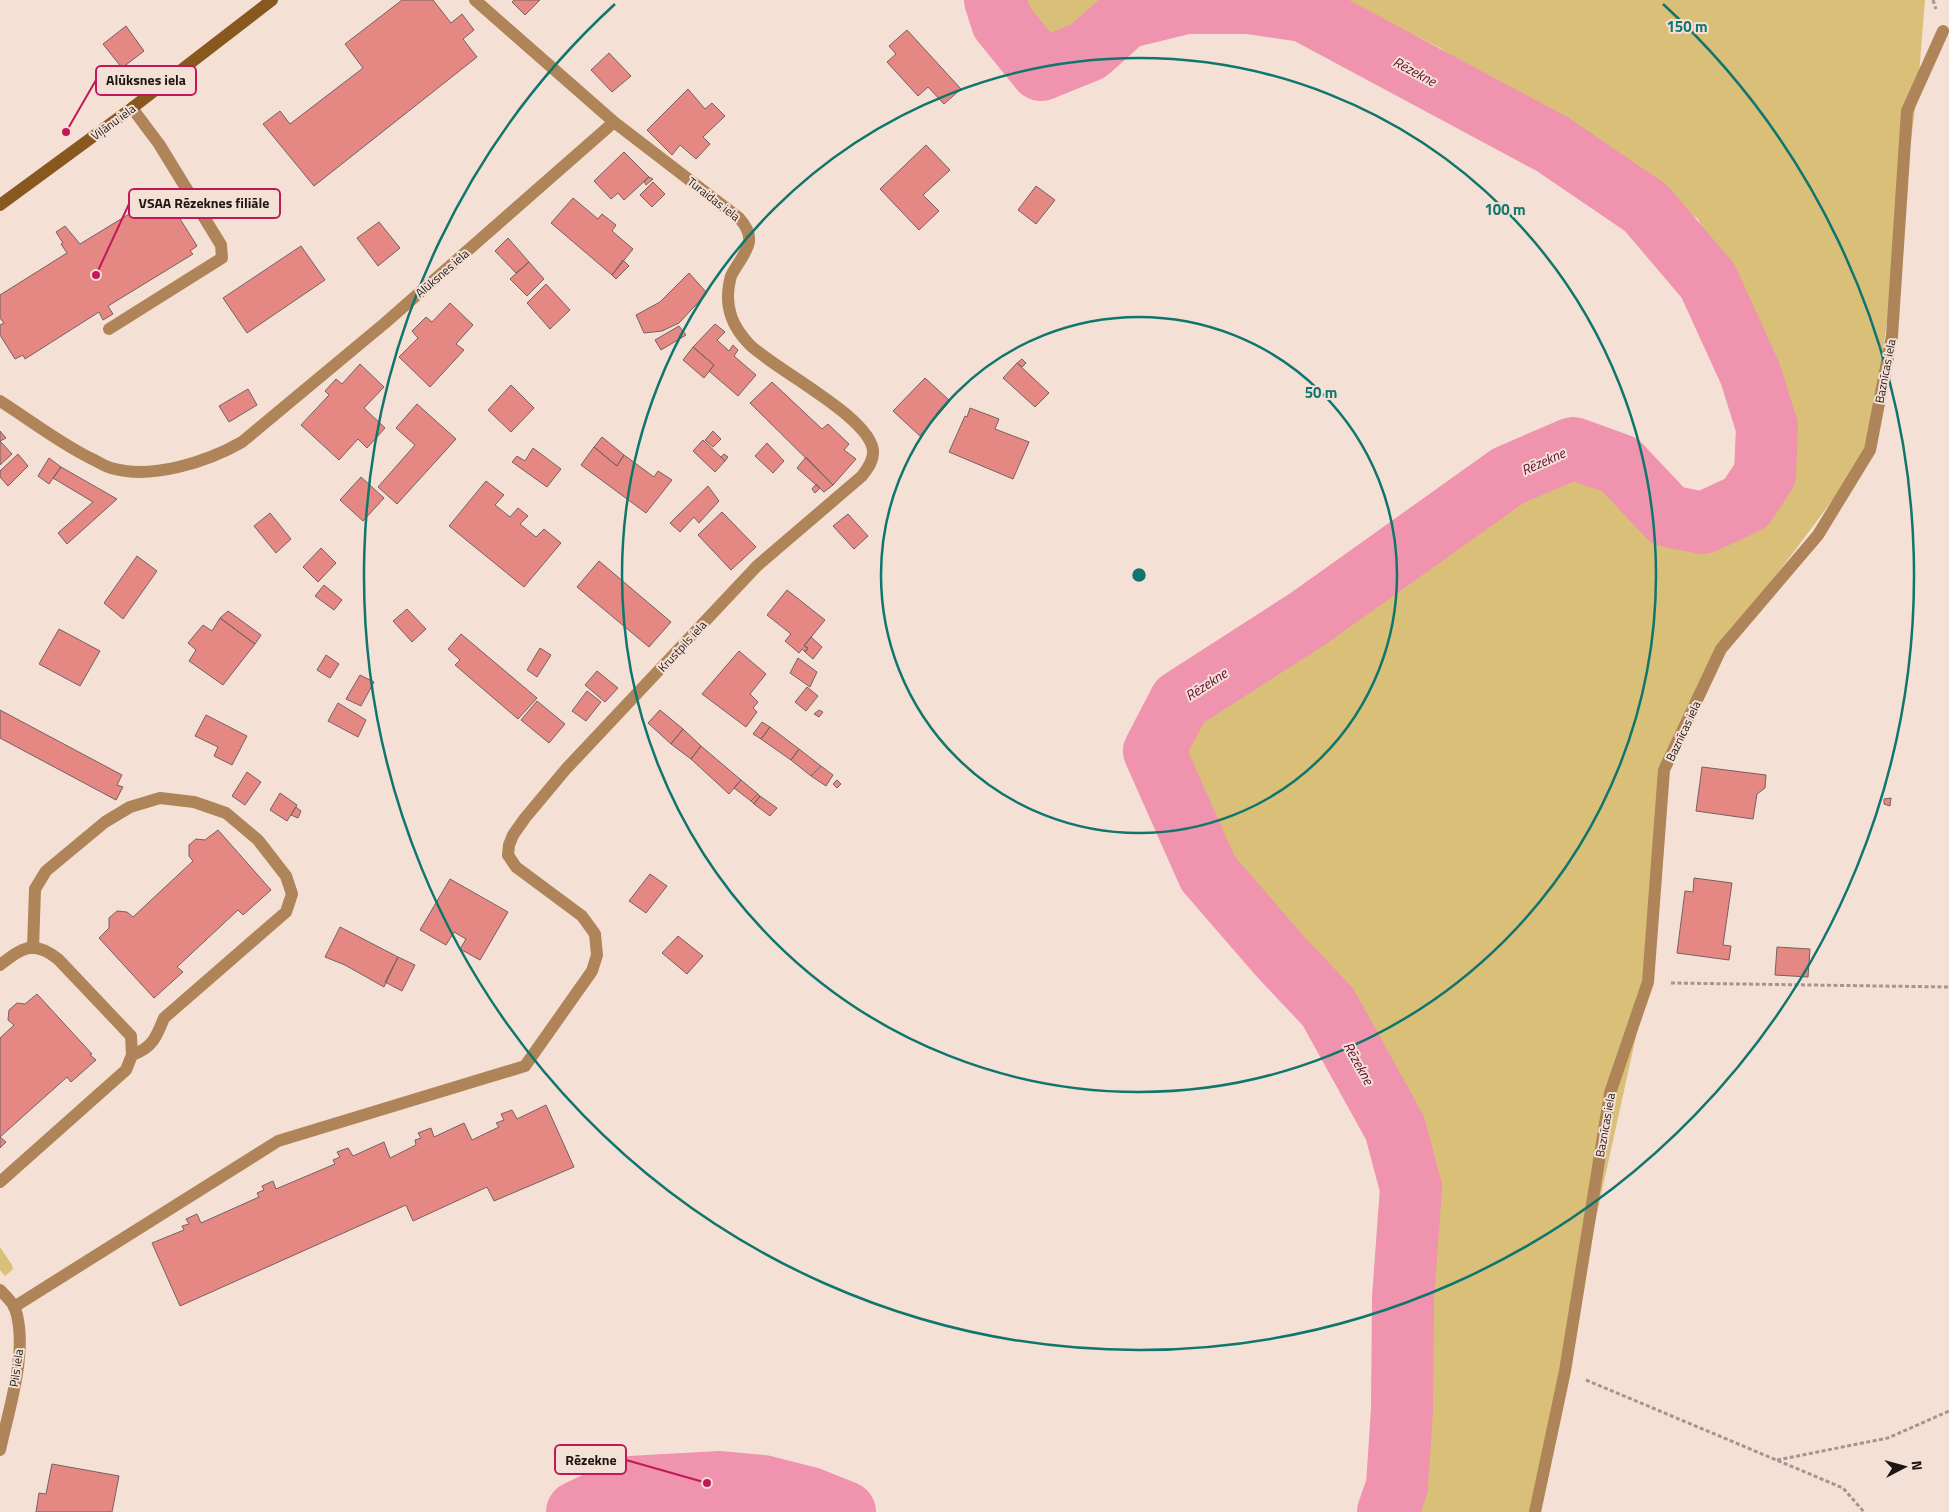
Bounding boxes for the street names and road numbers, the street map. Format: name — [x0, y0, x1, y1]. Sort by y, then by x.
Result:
street label: Viļānu iela — [87, 99, 139, 145]
street label: Turaidas iela — [684, 172, 744, 226]
street label: Alūksnes iela — [411, 244, 473, 302]
street label: Baznīcas iela — [1869, 337, 1901, 405]
street label: Krustpils iela — [653, 616, 711, 676]
street label: Baznīcas iela — [1661, 698, 1705, 764]
street label: Baznīcas iela — [1590, 1091, 1620, 1159]
street label: Pils iela — [4, 1348, 28, 1388]

